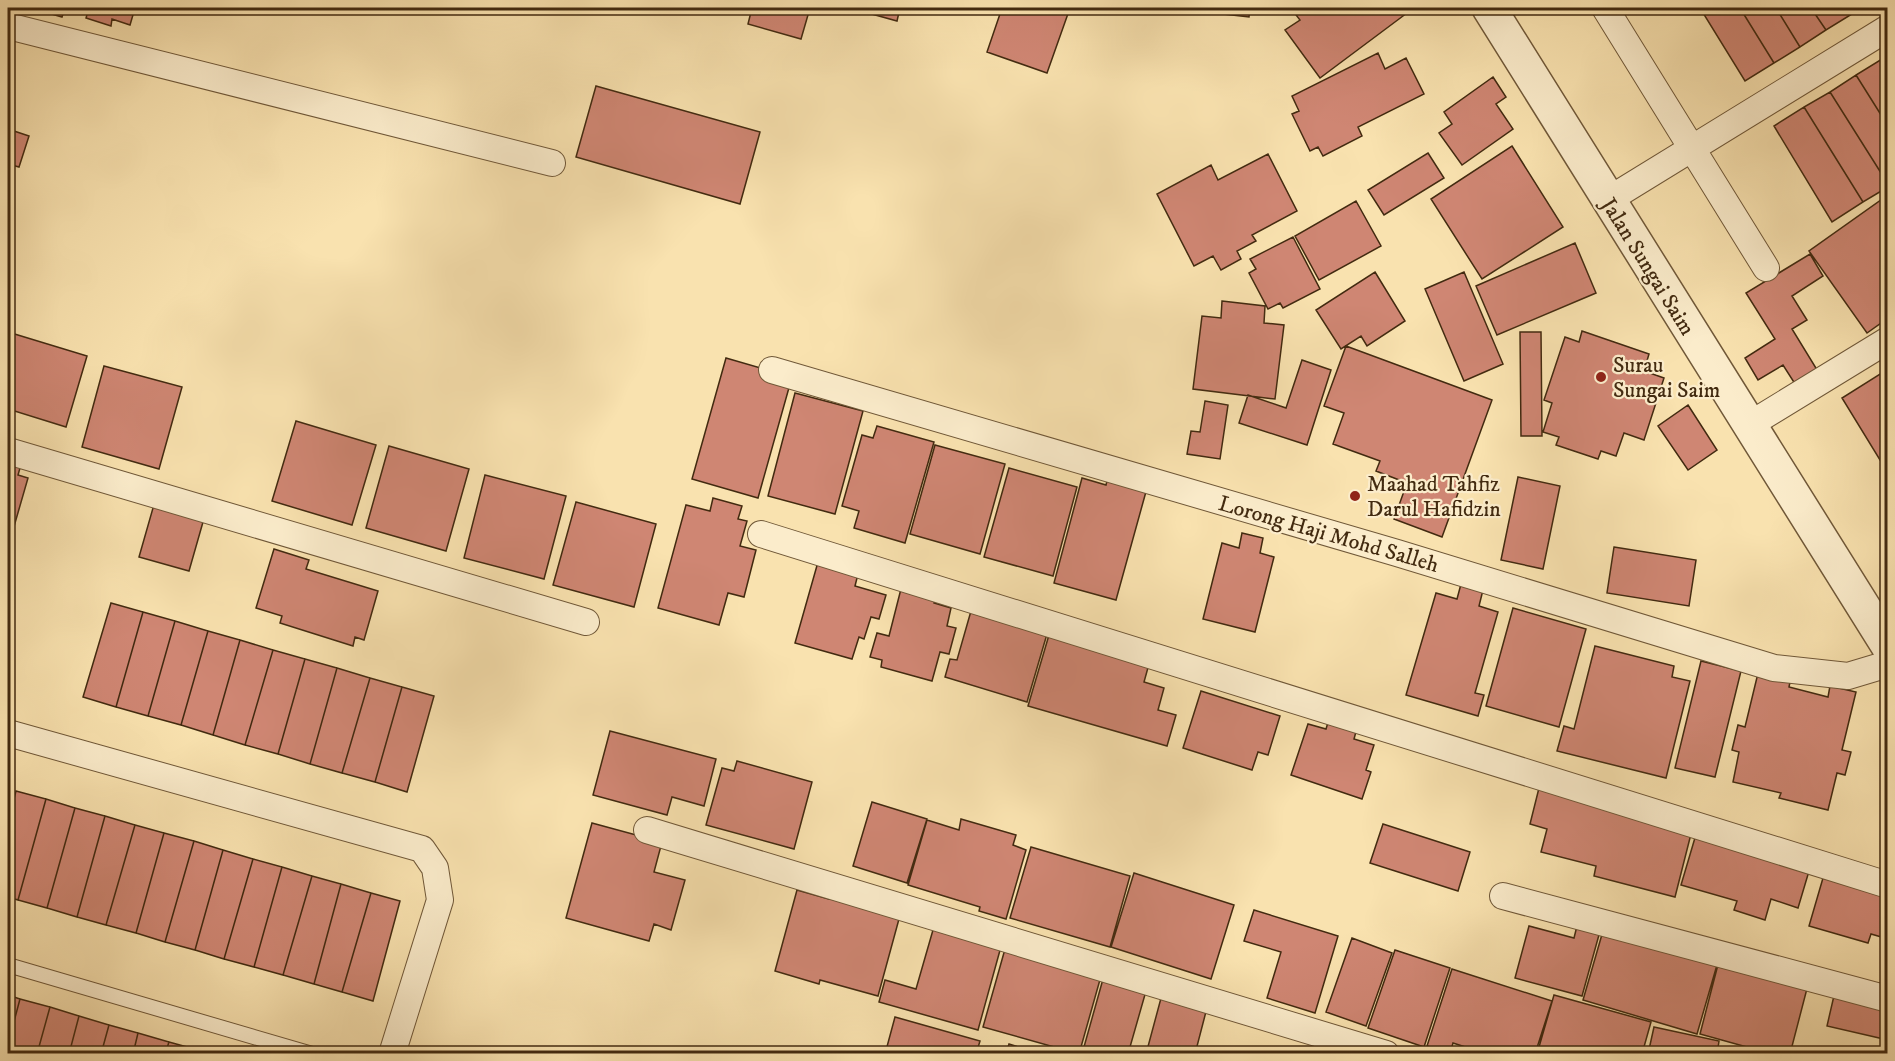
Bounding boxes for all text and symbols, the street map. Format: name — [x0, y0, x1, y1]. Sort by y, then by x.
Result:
street label: Jalan Sungai Saim — [1594, 191, 1701, 341]
place label: Surau Sungai Saim — [1613, 352, 1720, 404]
marker: Surau Sungai Saim — [1594, 370, 1608, 384]
place label: Maahad Tahfiz Darul Hafidzin — [1367, 471, 1501, 523]
marker: Maahad Tahfiz Darul Hafidzin — [1348, 489, 1362, 503]
street label: Lorong Haji Mohd Salleh — [1215, 490, 1442, 579]

